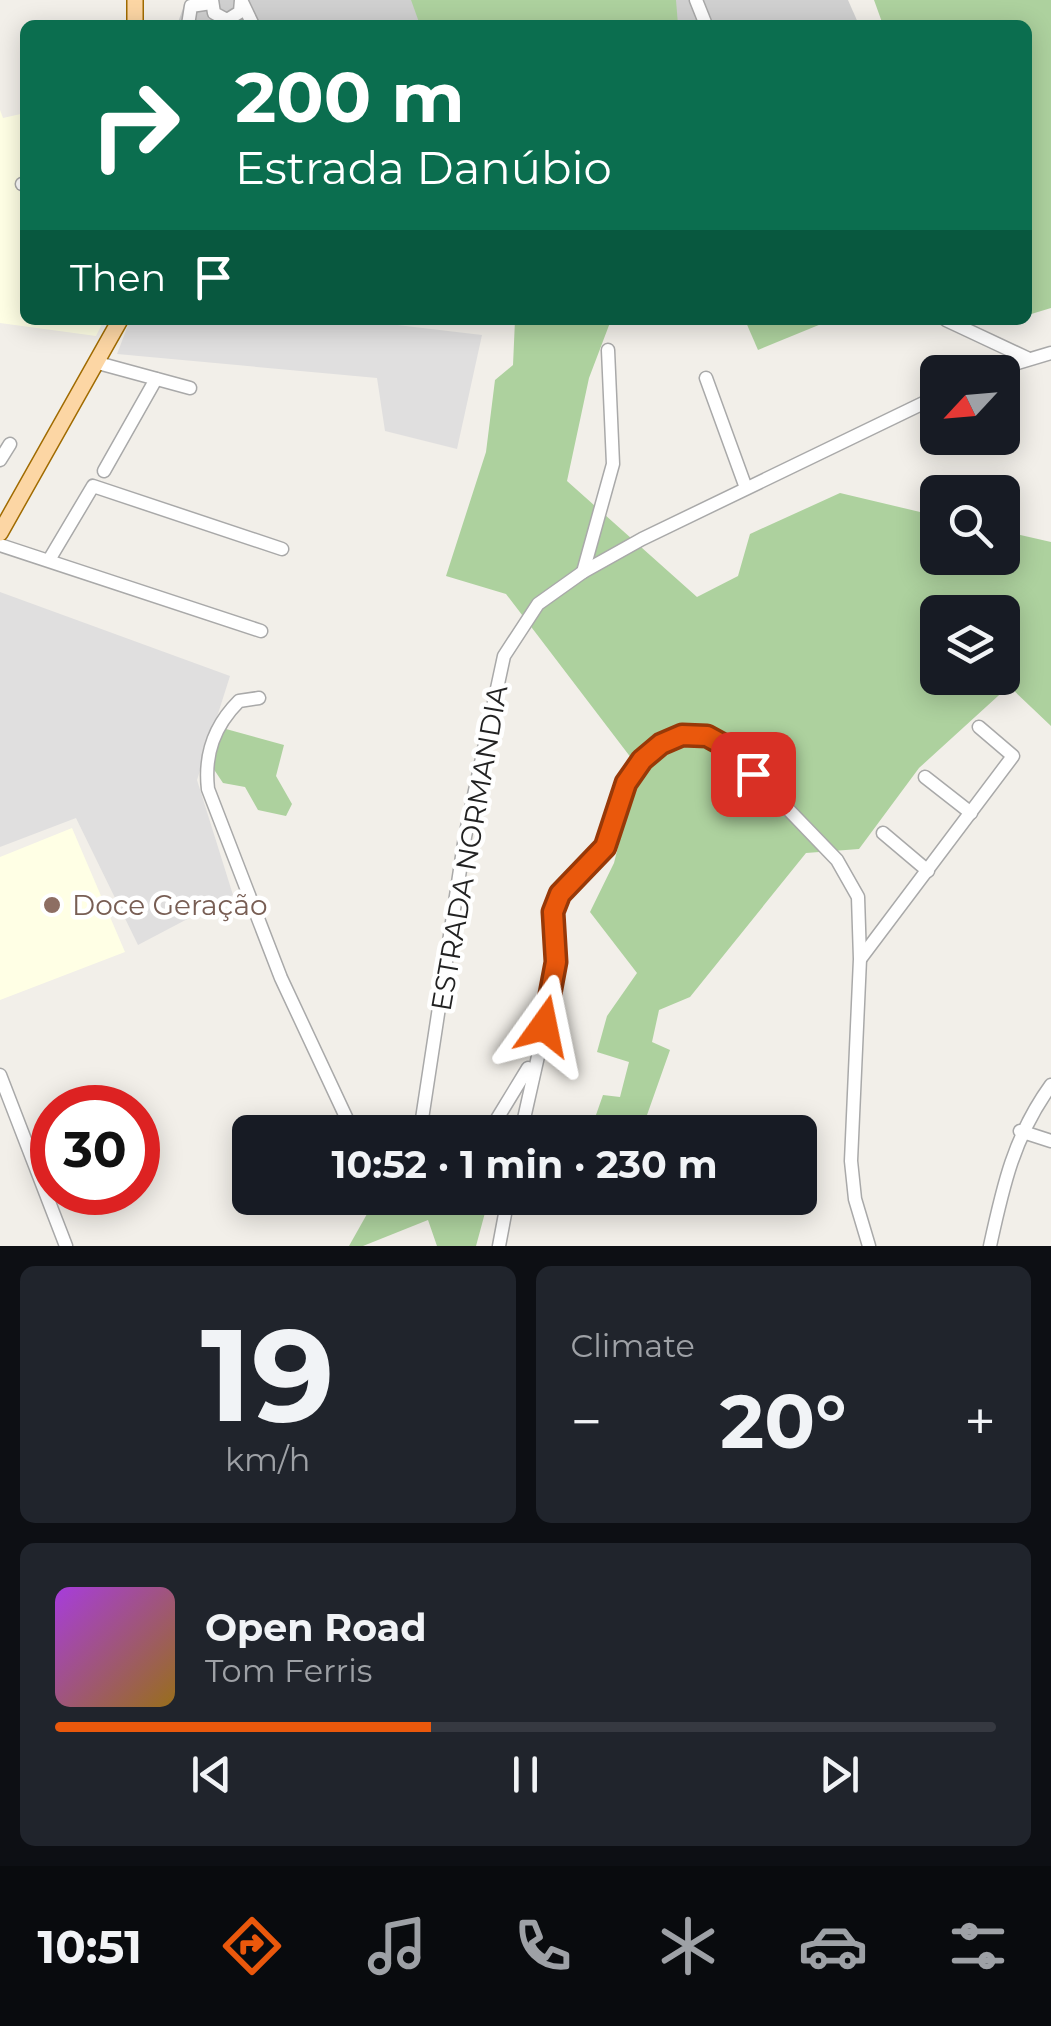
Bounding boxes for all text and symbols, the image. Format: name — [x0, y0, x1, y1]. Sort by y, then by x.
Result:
text: 200 m — [235, 54, 465, 140]
icon: right — [70, 60, 200, 190]
text: Estrada Danúbio — [235, 140, 612, 195]
icon: arrive — [186, 250, 241, 305]
text: Then — [70, 254, 166, 301]
north arrow — [920, 355, 1020, 455]
map controls — [920, 355, 1020, 695]
button: search — [920, 475, 1020, 575]
button: layers — [920, 595, 1020, 695]
street label: ESTRADA NORMANDIA — [424, 682, 515, 1013]
pin — [711, 732, 796, 817]
icon: arrive — [726, 747, 781, 802]
place label: Doce Geração — [72, 888, 267, 922]
marker: Doce Geração — [41, 894, 63, 916]
position arrow — [492, 974, 596, 1078]
speed limit sign: 30 — [30, 1085, 160, 1215]
text: 10:52 · 1 min · 230 m — [331, 1141, 718, 1188]
text: 19 — [201, 1295, 335, 1454]
text: Climate — [571, 1326, 695, 1365]
text: 20° — [720, 1375, 847, 1467]
text: − — [571, 1388, 602, 1455]
text: + — [964, 1388, 996, 1455]
text: km/h — [225, 1440, 310, 1479]
text: Open Road — [205, 1604, 427, 1651]
text: Tom Ferris — [205, 1651, 372, 1690]
icon: previous — [184, 1747, 239, 1802]
icon: pause — [498, 1747, 553, 1802]
icon: next — [812, 1747, 867, 1802]
icon: directions — [217, 1911, 287, 1981]
icon: music — [362, 1911, 432, 1981]
icon: phone — [508, 1911, 578, 1981]
icon: climate — [653, 1911, 723, 1981]
icon: car — [798, 1911, 868, 1981]
icon: filters — [943, 1911, 1013, 1981]
text: 10:51 — [38, 1919, 142, 1974]

